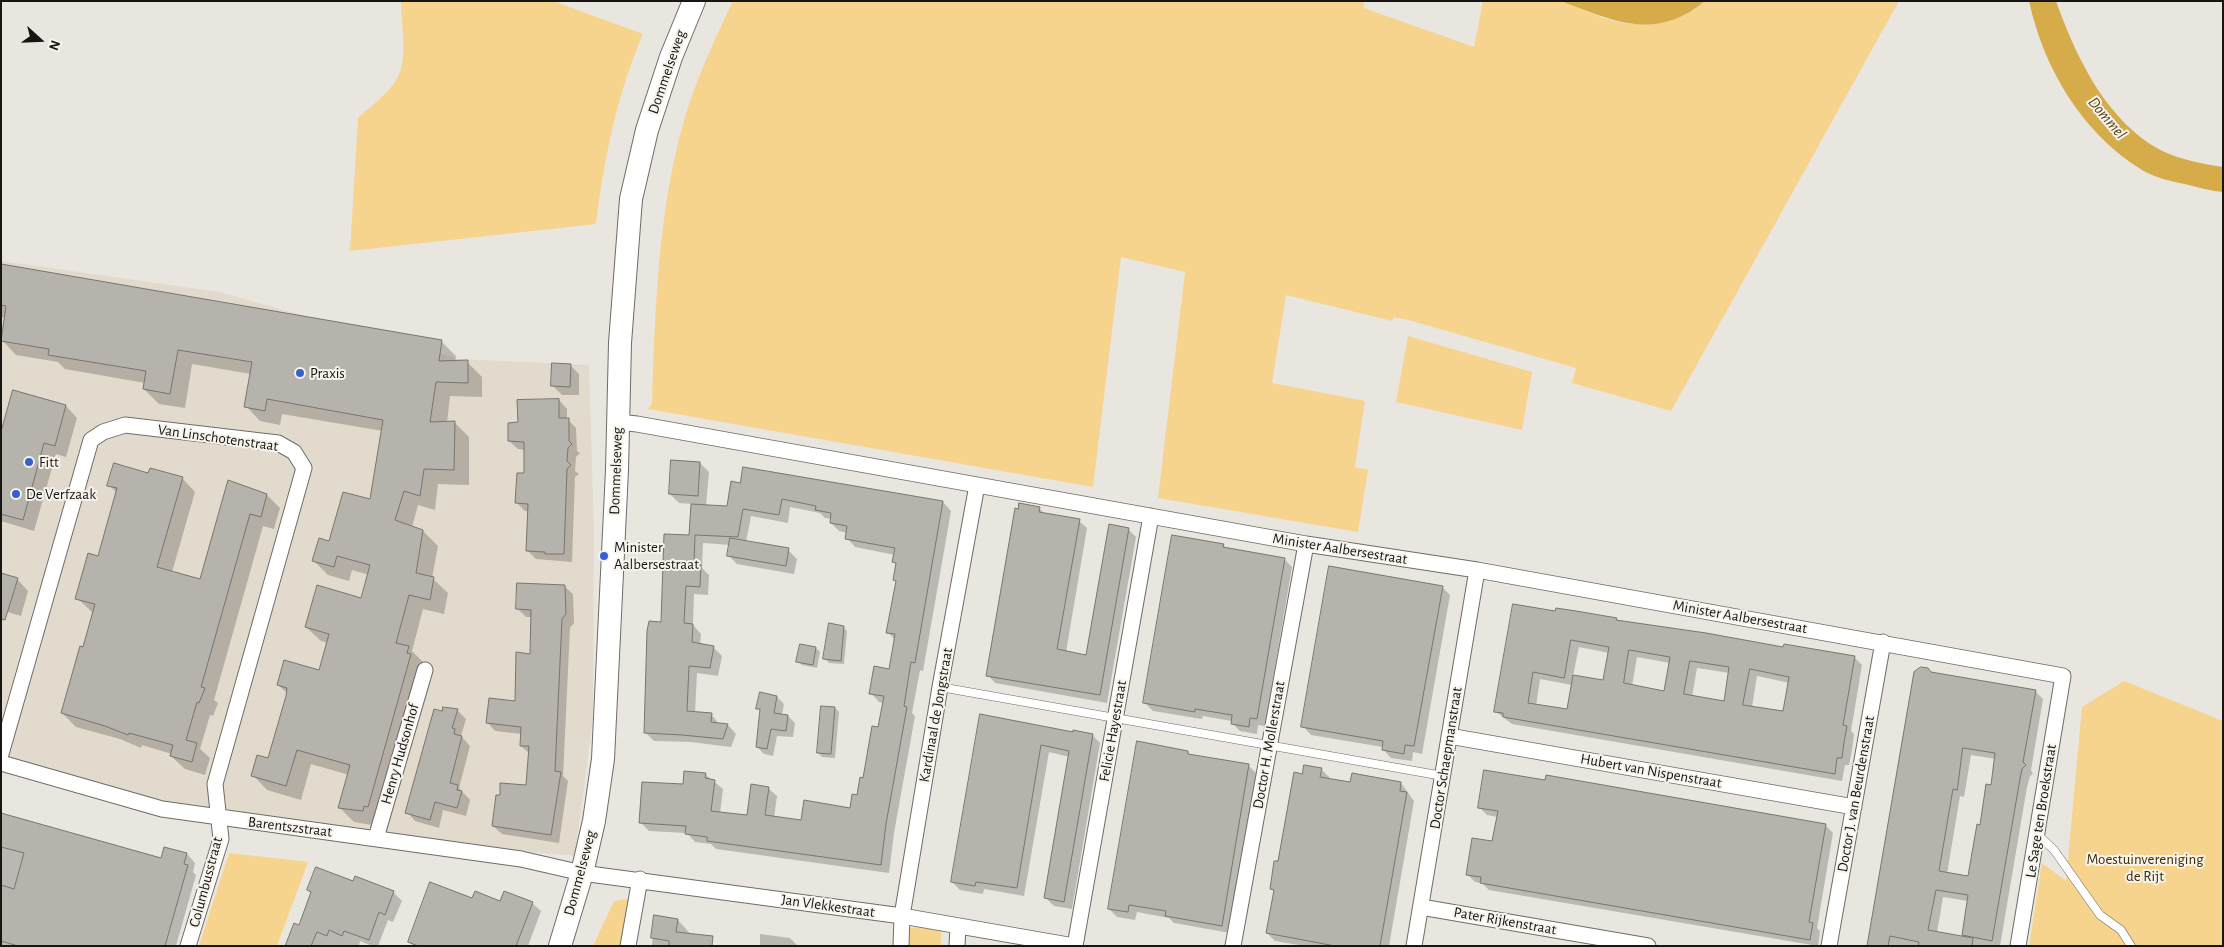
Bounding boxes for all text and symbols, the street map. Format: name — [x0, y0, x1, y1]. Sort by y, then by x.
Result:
north arrow — [15, 15, 65, 65]
street label: Dommelseweg — [644, 28, 690, 116]
text: N — [46, 38, 62, 52]
water label: Dommel — [2084, 93, 2130, 143]
place label: Praxis — [310, 364, 345, 382]
marker: Praxis — [294, 367, 306, 379]
street label: Van Linschotenstraat — [157, 421, 279, 455]
street label: Dommelseweg — [605, 427, 627, 515]
place label: Fitt — [39, 453, 59, 471]
marker: Fitt — [23, 456, 35, 468]
place label: De Verfzaak — [26, 485, 96, 503]
marker: De Verfzaak — [10, 488, 22, 500]
street label: Minister Aalbersestraat — [1271, 529, 1409, 569]
place label: Minister Aalbersestraat — [614, 538, 699, 573]
marker: Minister Aalbersestraat — [598, 550, 610, 562]
street label: Minister Aalbersestraat — [1671, 596, 1809, 638]
street label: Kardinaal de Jongstraat — [915, 646, 957, 784]
street label: Felicie Hayestraat — [1095, 679, 1131, 783]
street label: Doctor H. Mollerstraat — [1249, 680, 1289, 810]
street label: Doctor Schaepmanstraat — [1426, 686, 1466, 830]
street label: Henry Hudsonhof — [377, 702, 423, 806]
street label: Doctor J. van Beurdenstraat — [1833, 714, 1879, 874]
street label: Le Sage ten Broekstraat — [2022, 743, 2060, 879]
street label: Hubert van Nispenstraat — [1579, 750, 1723, 792]
street label: Barentszstraat — [247, 813, 333, 841]
street label: Dommelseweg — [560, 828, 600, 918]
street label: Columbusstraat — [185, 835, 227, 929]
park label: Moestuinvereniging de Rijt — [2086, 850, 2204, 885]
street label: Jan Vlekkestraat — [780, 891, 876, 921]
street label: Pater Rijkenstraat — [1452, 903, 1558, 939]

